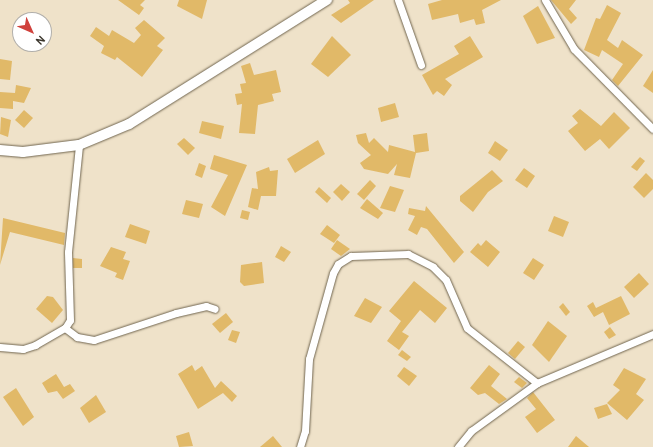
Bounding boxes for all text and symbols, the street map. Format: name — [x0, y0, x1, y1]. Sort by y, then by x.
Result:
north arrow — [12, 12, 52, 52]
text: N — [32, 32, 48, 48]

